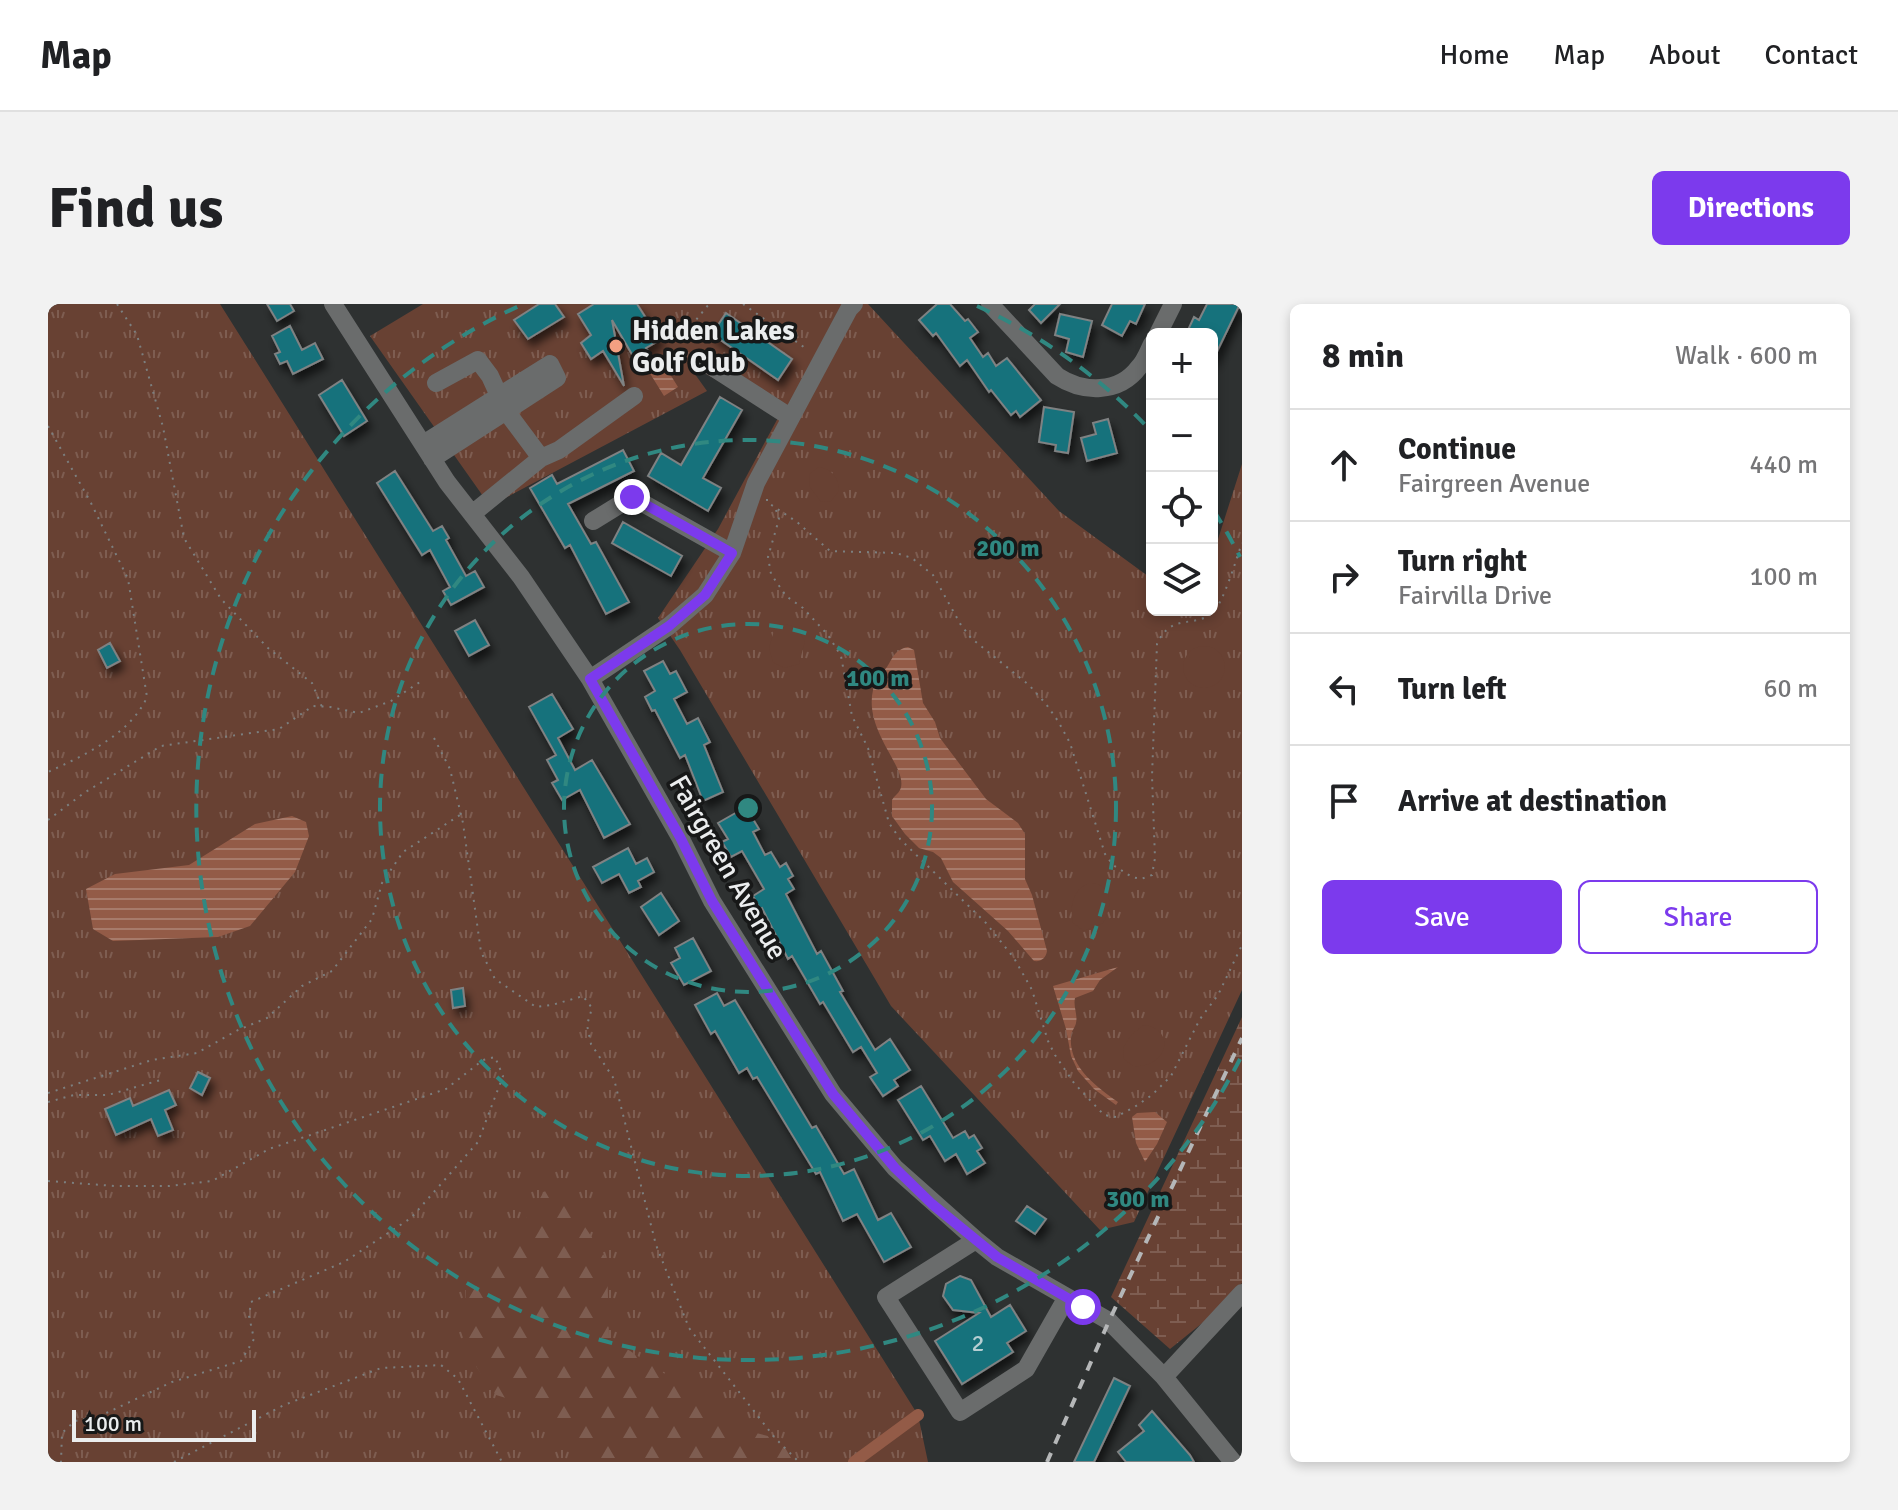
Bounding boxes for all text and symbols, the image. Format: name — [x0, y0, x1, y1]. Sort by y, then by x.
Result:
text: Map — [40, 32, 112, 79]
text: Home — [1440, 38, 1509, 72]
text: Map — [1553, 38, 1605, 72]
text: About — [1649, 38, 1721, 72]
text: Contact — [1765, 38, 1858, 72]
button: Directions — [1652, 171, 1850, 245]
text: Find us — [48, 174, 223, 243]
place label: Hidden Lakes Golf Club — [632, 314, 795, 380]
map controls — [1146, 328, 1218, 616]
button: + — [1146, 328, 1218, 400]
text: 8 min — [1322, 335, 1404, 377]
marker: Hidden Lakes Golf Club — [607, 337, 625, 355]
text: Walk · 600 m — [1675, 340, 1818, 372]
button: − — [1146, 400, 1218, 472]
text: Continue — [1398, 431, 1516, 468]
icon: ahead — [1322, 443, 1366, 487]
text: 440 m — [1749, 449, 1818, 481]
text: Fairgreen Avenue — [1398, 468, 1590, 500]
button: locate — [1146, 472, 1218, 544]
route end — [614, 479, 650, 515]
text: 200 m — [976, 533, 1040, 563]
text: Turn right — [1398, 543, 1527, 580]
button: layers — [1146, 544, 1218, 616]
icon: right — [1322, 555, 1366, 599]
text: 100 m — [1749, 561, 1818, 593]
text: Fairvilla Drive — [1398, 580, 1552, 612]
text: 100 m — [846, 663, 910, 693]
icon: left — [1322, 667, 1366, 711]
text: Turn left — [1398, 671, 1507, 708]
text: 60 m — [1763, 673, 1818, 705]
street label: Fairgreen Avenue — [662, 769, 795, 966]
icon: arrive — [1322, 779, 1366, 823]
text: Arrive at destination — [1398, 783, 1667, 820]
centre of rings — [734, 794, 762, 822]
button: Save — [1322, 880, 1562, 954]
button: Share — [1578, 880, 1818, 954]
text: 300 m — [1106, 1184, 1170, 1214]
route start — [1065, 1289, 1101, 1325]
house number: 2 — [972, 1328, 984, 1358]
scale bar — [72, 1406, 256, 1442]
text: 100 m — [84, 1410, 142, 1437]

